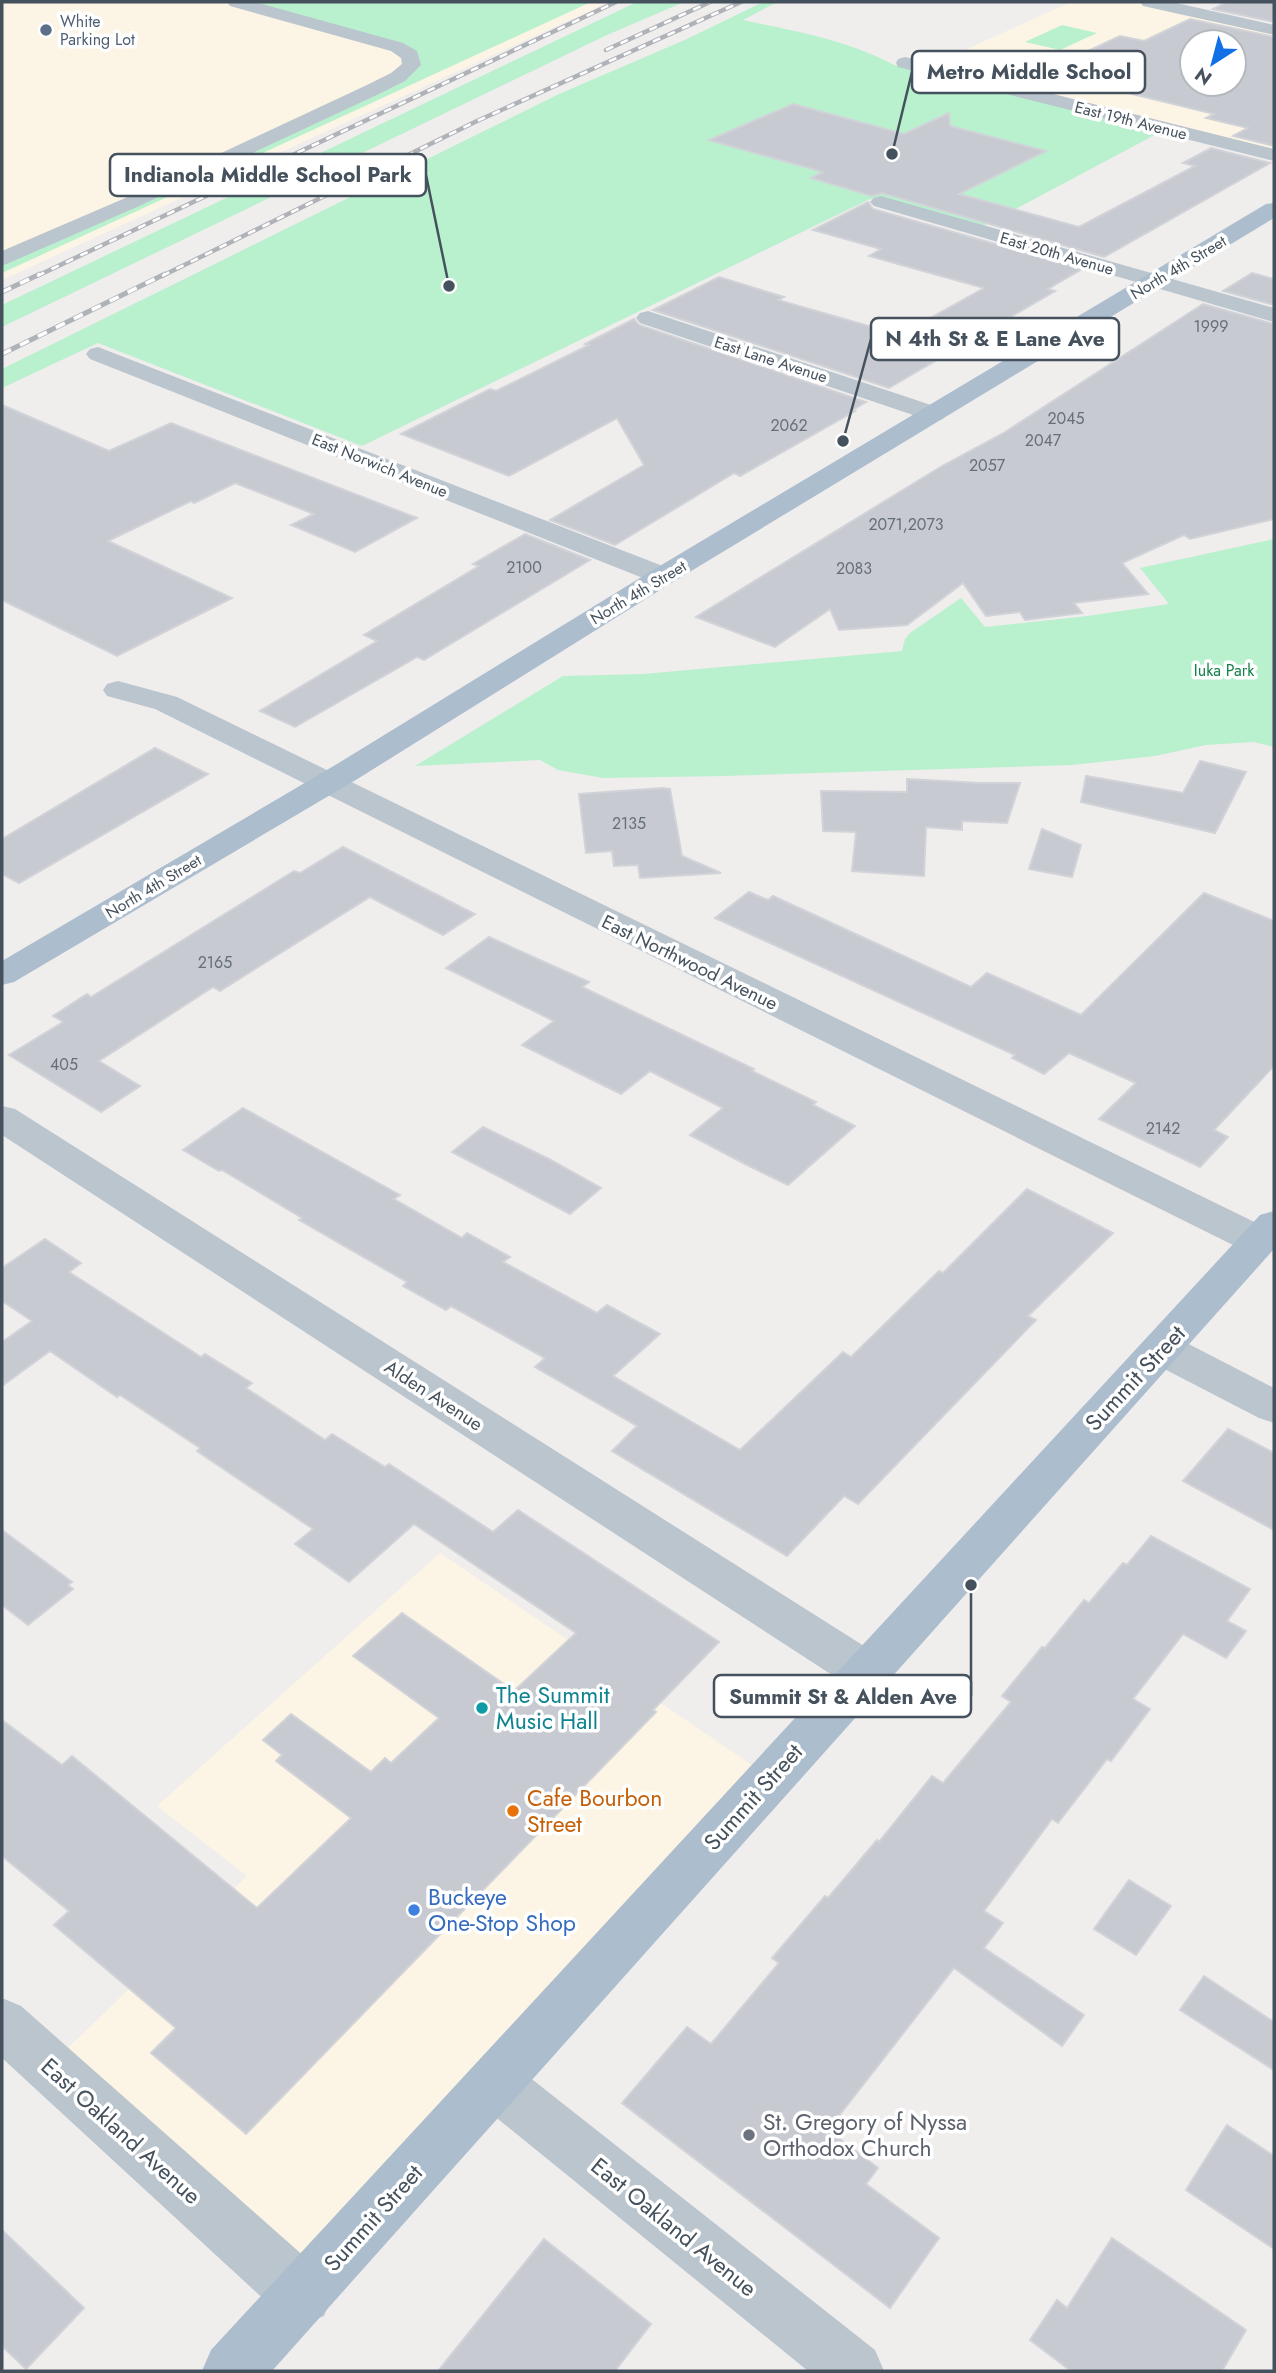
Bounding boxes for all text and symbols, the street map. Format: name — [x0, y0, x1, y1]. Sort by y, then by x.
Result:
place label: White Parking Lot — [60, 10, 135, 51]
marker: White Parking Lot — [38, 22, 54, 38]
north arrow — [1178, 28, 1248, 98]
callout: Metro Middle School — [912, 51, 1145, 93]
text: Metro Middle School — [927, 57, 1131, 87]
text: N — [1189, 61, 1217, 92]
street label: East 19th Avenue — [1072, 95, 1189, 146]
callout: Indianola Middle School Park — [110, 154, 426, 196]
text: Indianola Middle School Park — [124, 160, 412, 190]
street label: East 20th Avenue — [997, 226, 1116, 281]
street label: North 4th Street — [1126, 230, 1231, 305]
house number: 1999 — [1194, 315, 1228, 338]
callout: N 4th St & E Lane Ave — [871, 318, 1119, 360]
text: N 4th St & E Lane Ave — [885, 324, 1105, 354]
street label: East Lane Avenue — [711, 330, 830, 389]
house number: 2045 — [1047, 407, 1085, 430]
house number: 2062 — [770, 414, 808, 437]
street label: East Norwich Avenue — [309, 428, 451, 503]
house number: 2047 — [1025, 429, 1062, 452]
house number: 2057 — [969, 454, 1006, 477]
house number: 2071,2073 — [868, 513, 944, 536]
street label: North 4th Street — [586, 555, 691, 630]
house number: 2100 — [506, 556, 542, 579]
house number: 2083 — [836, 557, 872, 580]
park label: Iuka Park — [1194, 659, 1255, 682]
house number: 2135 — [612, 812, 646, 835]
street label: North 4th Street — [101, 849, 206, 924]
street label: East Northwood Avenue — [597, 908, 782, 1017]
house number: 2165 — [198, 951, 232, 974]
house number: 405 — [50, 1053, 78, 1076]
house number: 2142 — [1146, 1117, 1180, 1140]
street label: Summit Street — [1077, 1317, 1193, 1439]
street label: Alden Avenue — [379, 1353, 488, 1437]
callout: Summit St & Alden Ave — [714, 1675, 971, 1717]
place label: The Summit Music Hall — [496, 1678, 610, 1738]
text: Summit St & Alden Ave — [729, 1682, 957, 1712]
marker: The Summit Music Hall — [474, 1700, 490, 1716]
street label: Summit Street — [696, 1736, 811, 1858]
place label: Cafe Bourbon Street — [527, 1781, 662, 1841]
marker: Cafe Bourbon Street — [505, 1803, 521, 1819]
place label: Buckeye One-Stop Shop — [428, 1880, 576, 1940]
marker: Buckeye One-Stop Shop — [406, 1902, 422, 1918]
street label: East Oakland Avenue — [34, 2050, 209, 2212]
place label: St. Gregory of Nyssa Orthodox Church — [763, 2105, 967, 2165]
marker: St. Gregory of Nyssa Orthodox Church — [741, 2127, 757, 2143]
street label: East Oakland Avenue — [584, 2149, 764, 2305]
street label: Summit Street — [316, 2157, 431, 2279]

